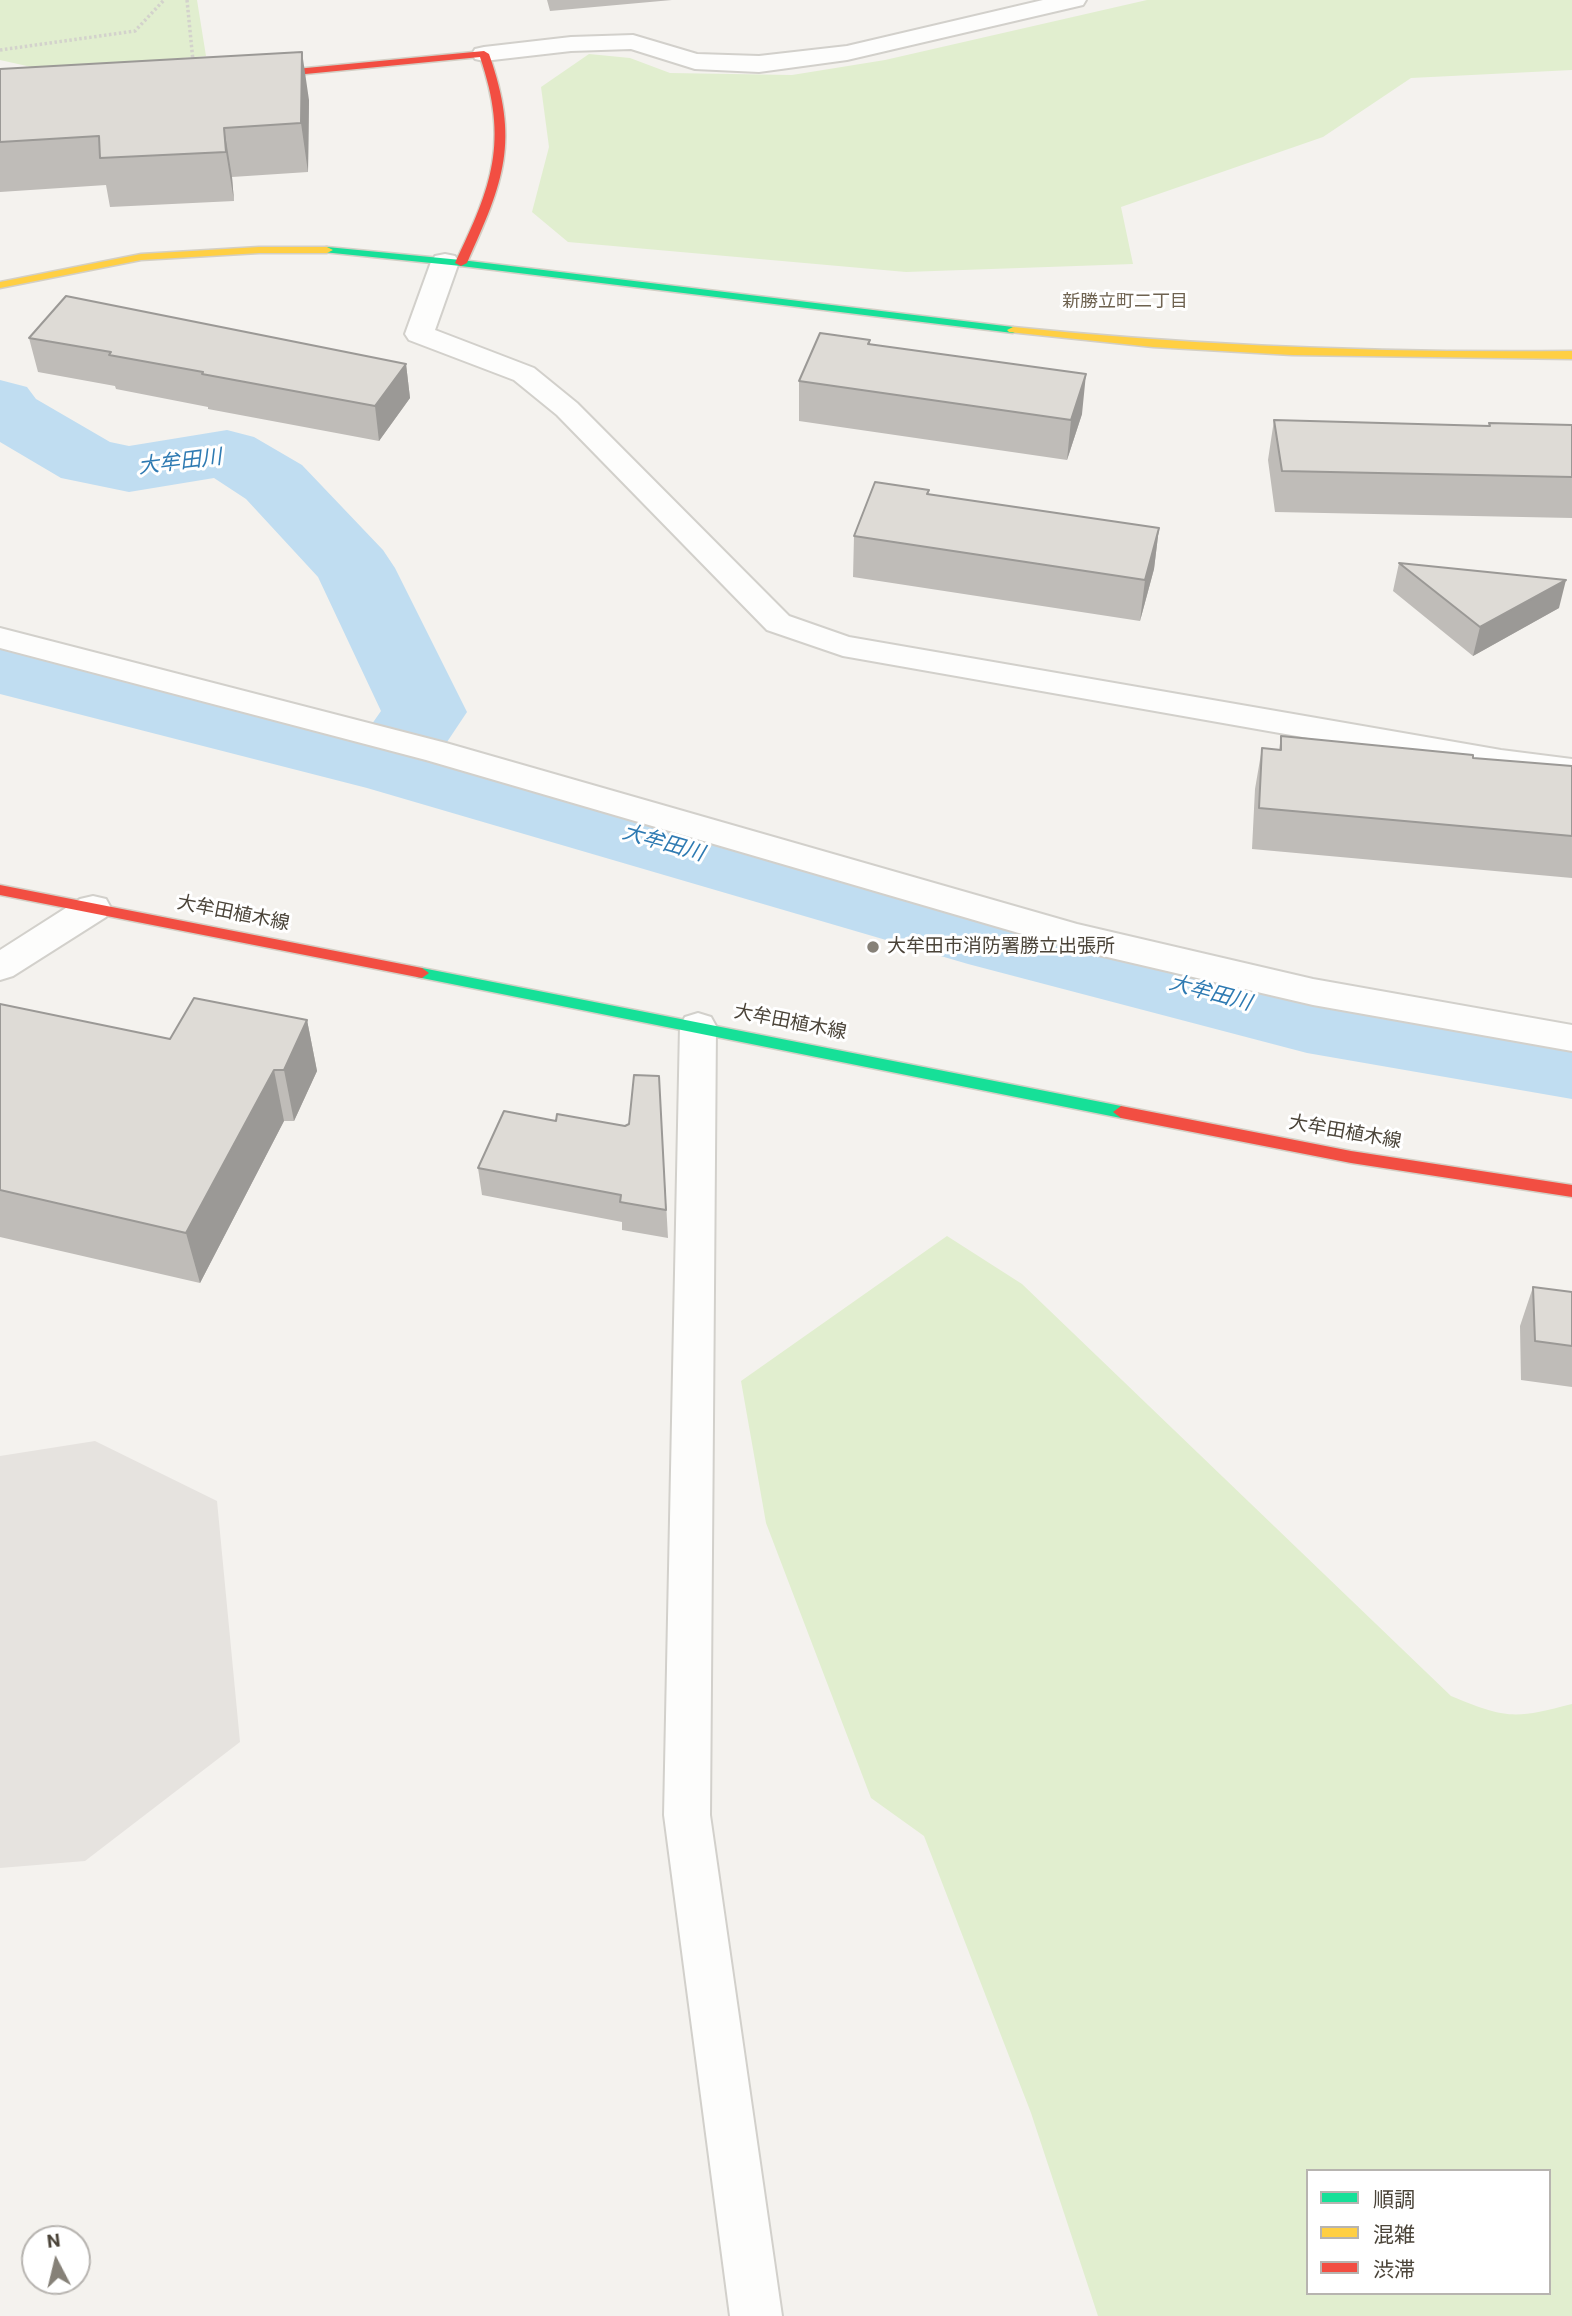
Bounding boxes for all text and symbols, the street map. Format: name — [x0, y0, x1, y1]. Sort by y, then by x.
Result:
district label: 新勝立町二丁目 — [1062, 291, 1188, 313]
water label: 大牟田川 — [137, 445, 223, 481]
water label: 大牟田川 — [619, 820, 707, 868]
street label: 大牟田植木線 — [175, 892, 291, 936]
place label: 大牟田市消防署勝立出張所 — [887, 936, 1115, 958]
marker: 大牟田市消防署勝立出張所 — [865, 939, 881, 955]
water label: 大牟田川 — [1166, 971, 1254, 1017]
street label: 大牟田植木線 — [732, 1001, 848, 1045]
street label: 大牟田植木線 — [1287, 1112, 1403, 1154]
legend — [1306, 2169, 1551, 2295]
text: 順調 — [1373, 2188, 1415, 2212]
text: 混雑 — [1373, 2223, 1415, 2247]
north arrow — [21, 2225, 91, 2295]
text: N — [46, 2228, 62, 2253]
text: 渋滞 — [1373, 2258, 1415, 2282]

